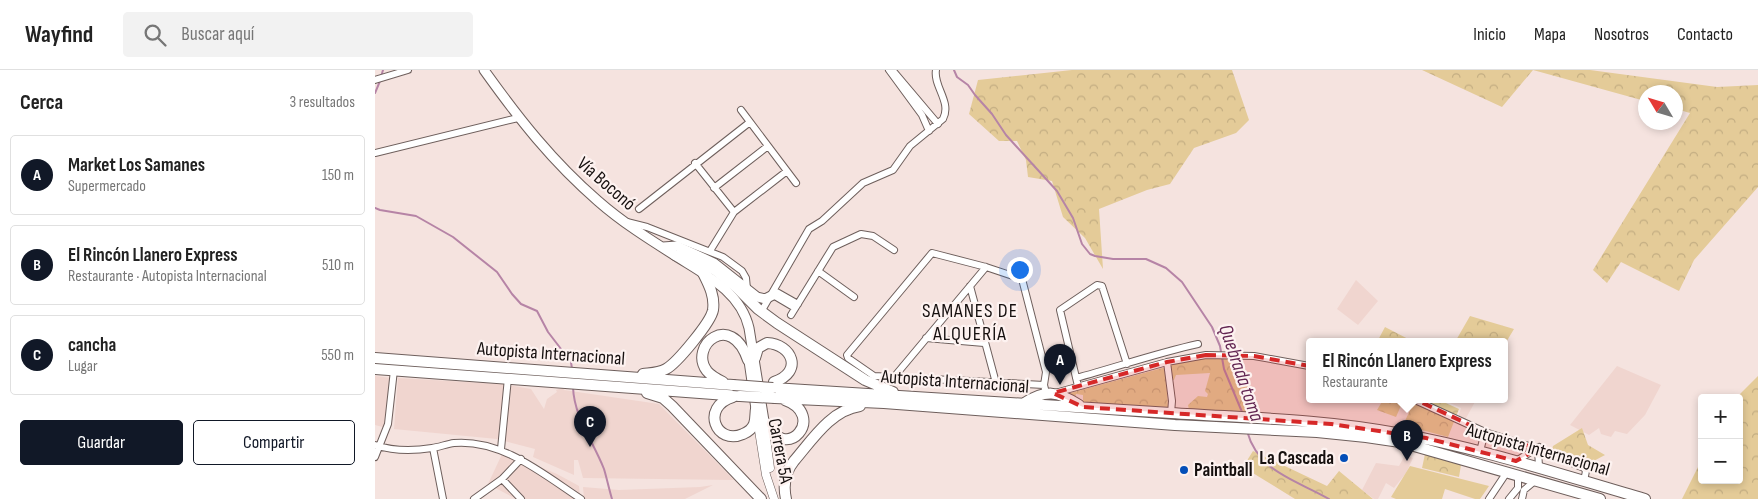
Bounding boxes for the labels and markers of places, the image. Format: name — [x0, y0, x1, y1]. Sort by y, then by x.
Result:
pin: A — [1044, 344, 1076, 385]
pin: C — [574, 406, 606, 447]
pin: B — [1391, 420, 1423, 461]
place label: La Cascada — [1259, 447, 1334, 470]
marker: La Cascada — [1338, 452, 1350, 464]
place label: Paintball — [1194, 459, 1253, 482]
marker: Paintball — [1178, 464, 1190, 476]

